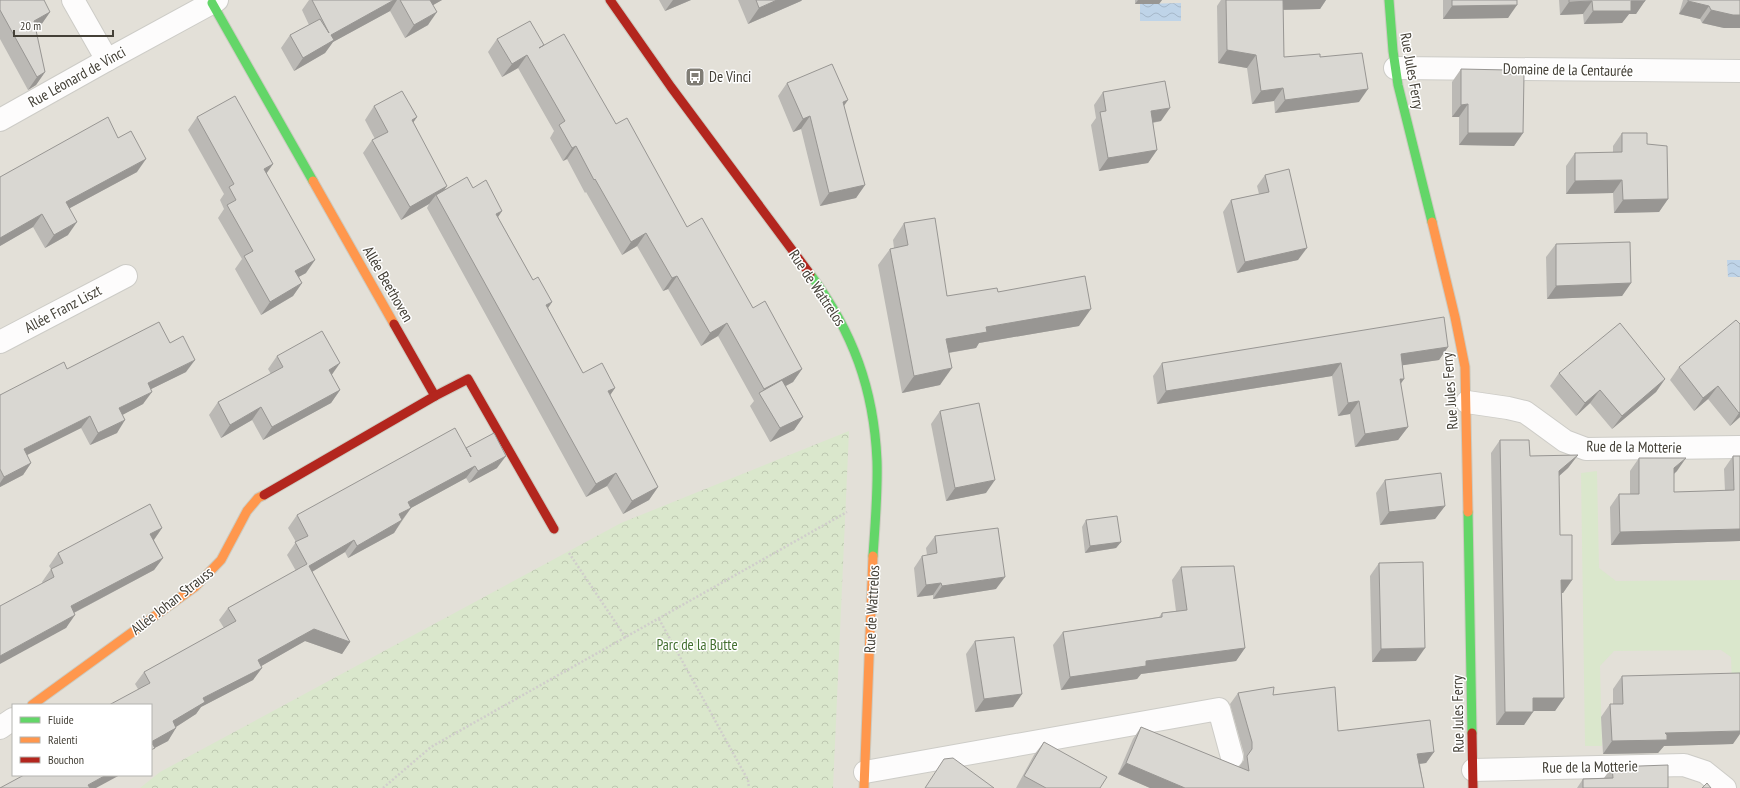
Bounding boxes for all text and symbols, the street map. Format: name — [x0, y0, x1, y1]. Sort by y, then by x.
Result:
scale bar — [14, 12, 113, 38]
text: 20 m — [20, 18, 41, 33]
street label: Rue Jules Ferry — [1396, 31, 1429, 111]
street label: Rue Léonard de Vinci — [25, 42, 129, 111]
street label: Domaine de la Centaurée — [1503, 59, 1633, 80]
bus stop icon: De Vinci — [684, 66, 706, 88]
place label: De Vinci — [709, 67, 751, 86]
street label: Allée Beethoven — [359, 242, 418, 325]
street label: Rue de Wattrelos — [785, 246, 850, 329]
street label: Allée Franz Liszt — [21, 280, 105, 337]
street label: Rue Jules Ferry — [1437, 351, 1462, 430]
street label: Rue de la Motterie — [1586, 436, 1682, 457]
street label: Allée Johan Strauss — [127, 563, 217, 639]
street label: Rue de Wattrelos — [860, 565, 883, 653]
park label: Parc de la Butte — [656, 635, 738, 654]
street label: Rue Jules Ferry — [1447, 675, 1468, 753]
legend — [12, 704, 152, 776]
text: Fluide — [48, 712, 74, 727]
text: Ralenti — [48, 732, 77, 747]
text: Bouchon — [48, 752, 84, 767]
street label: Rue de la Motterie — [1542, 756, 1638, 777]

